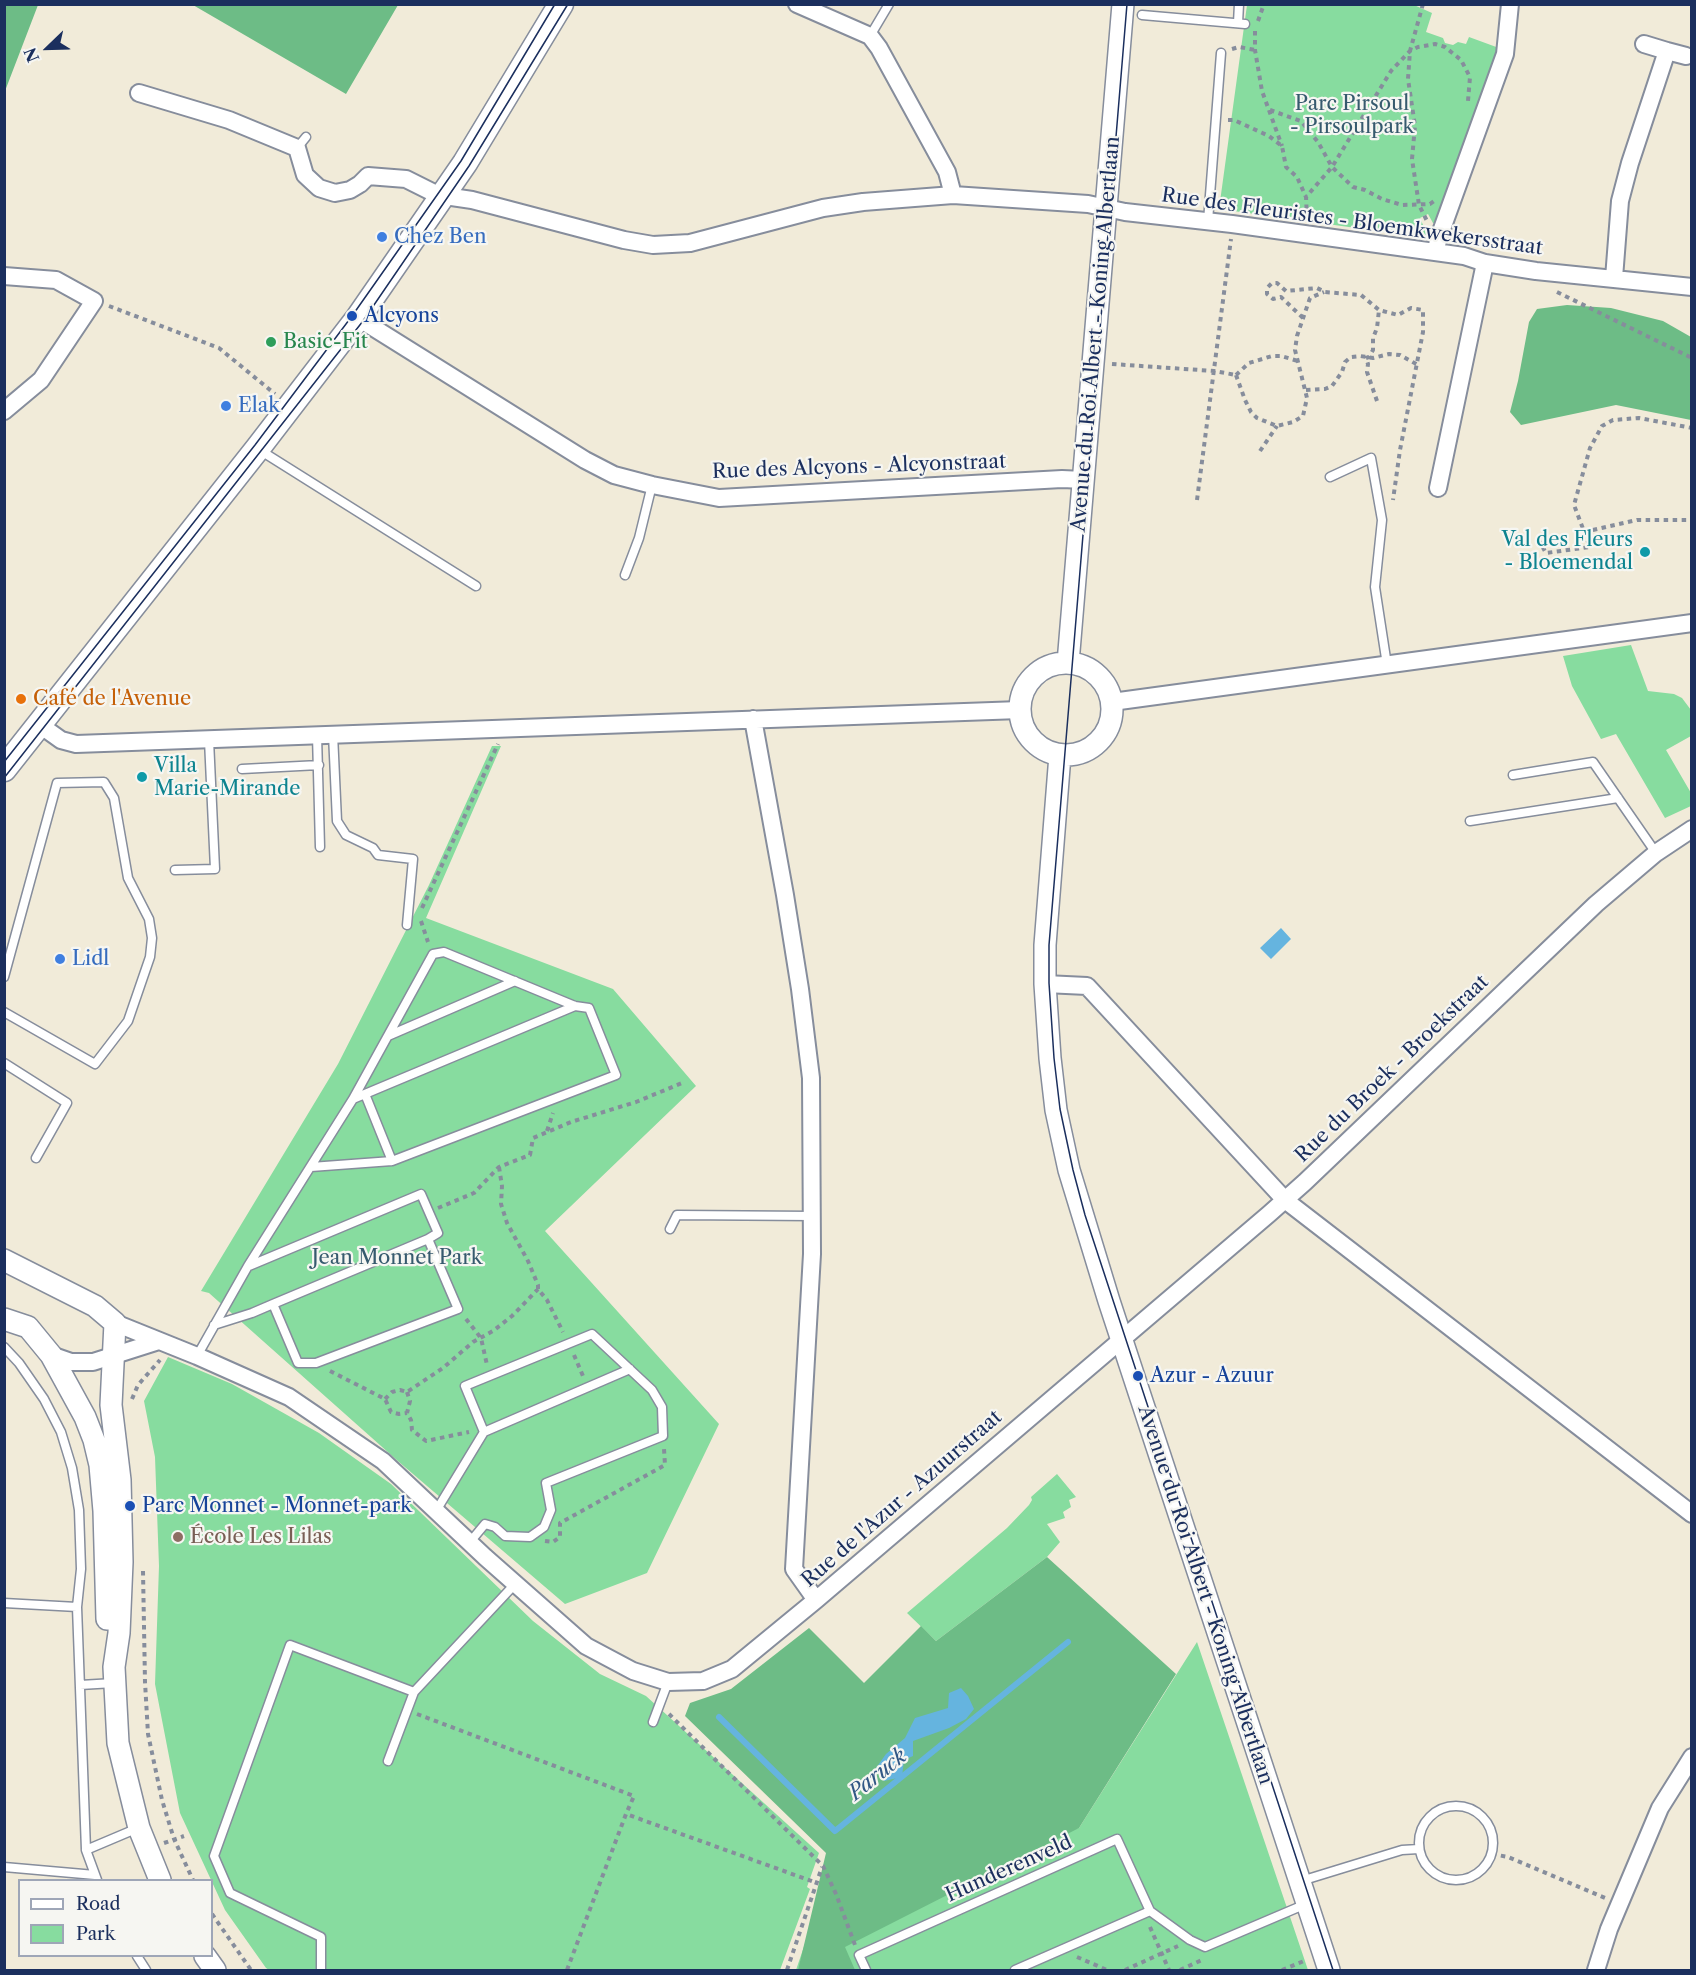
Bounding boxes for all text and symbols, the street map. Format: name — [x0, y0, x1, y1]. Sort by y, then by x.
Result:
north arrow — [18, 18, 78, 78]
text: N — [20, 45, 43, 65]
park label: Parc Pirsoul - Pirsoulpark — [1290, 92, 1414, 139]
street label: Avenue du Roi Albert - Koning Albertlaan — [1067, 135, 1125, 533]
street label: Rue des Fleuristes - Bloemkwekersstraat — [1160, 183, 1544, 261]
place label: Chez Ben — [394, 225, 486, 249]
marker: Chez Ben — [375, 230, 389, 244]
place label: Alcyons — [364, 304, 439, 328]
marker: Alcyons — [345, 309, 359, 323]
place label: Basic-Fit — [283, 330, 368, 354]
marker: Basic-Fit — [264, 335, 278, 349]
place label: Elak — [238, 394, 280, 418]
marker: Elak — [219, 399, 233, 413]
street label: Rue des Alcyons - Alcyonstraat — [712, 450, 1006, 484]
place label: Val des Fleurs - Bloemendal — [1502, 528, 1633, 575]
marker: Val des Fleurs - Bloemendal — [1638, 545, 1652, 559]
place label: Café de l'Avenue — [33, 687, 191, 711]
marker: Café de l'Avenue — [14, 692, 28, 706]
place label: Villa Marie-Mirande — [154, 754, 300, 801]
marker: Villa Marie-Mirande — [135, 770, 149, 784]
place label: Lidl — [72, 947, 109, 971]
marker: Lidl — [53, 952, 67, 966]
street label: Rue du Broek - Broekstraat — [1290, 970, 1494, 1168]
park label: Jean Monnet Park — [312, 1246, 482, 1270]
place label: Azur - Azuur — [1150, 1364, 1274, 1388]
marker: Azur - Azuur — [1131, 1369, 1145, 1383]
street label: Avenue du Roi Albert - Koning Albertlaan — [1132, 1403, 1278, 1787]
street label: Rue de l'Azur - Azuurstraat — [797, 1406, 1007, 1592]
place label: Parc Monnet - Monnet-park — [142, 1494, 412, 1518]
marker: Parc Monnet - Monnet-park — [123, 1499, 137, 1513]
place label: École Les Lilas — [190, 1525, 332, 1549]
marker: École Les Lilas — [171, 1530, 185, 1544]
water label: Paruck — [844, 1744, 912, 1806]
street label: Hunderenveld — [942, 1830, 1076, 1908]
legend — [18, 1879, 213, 1957]
text: Road — [76, 1893, 121, 1915]
text: Park — [76, 1923, 115, 1945]

